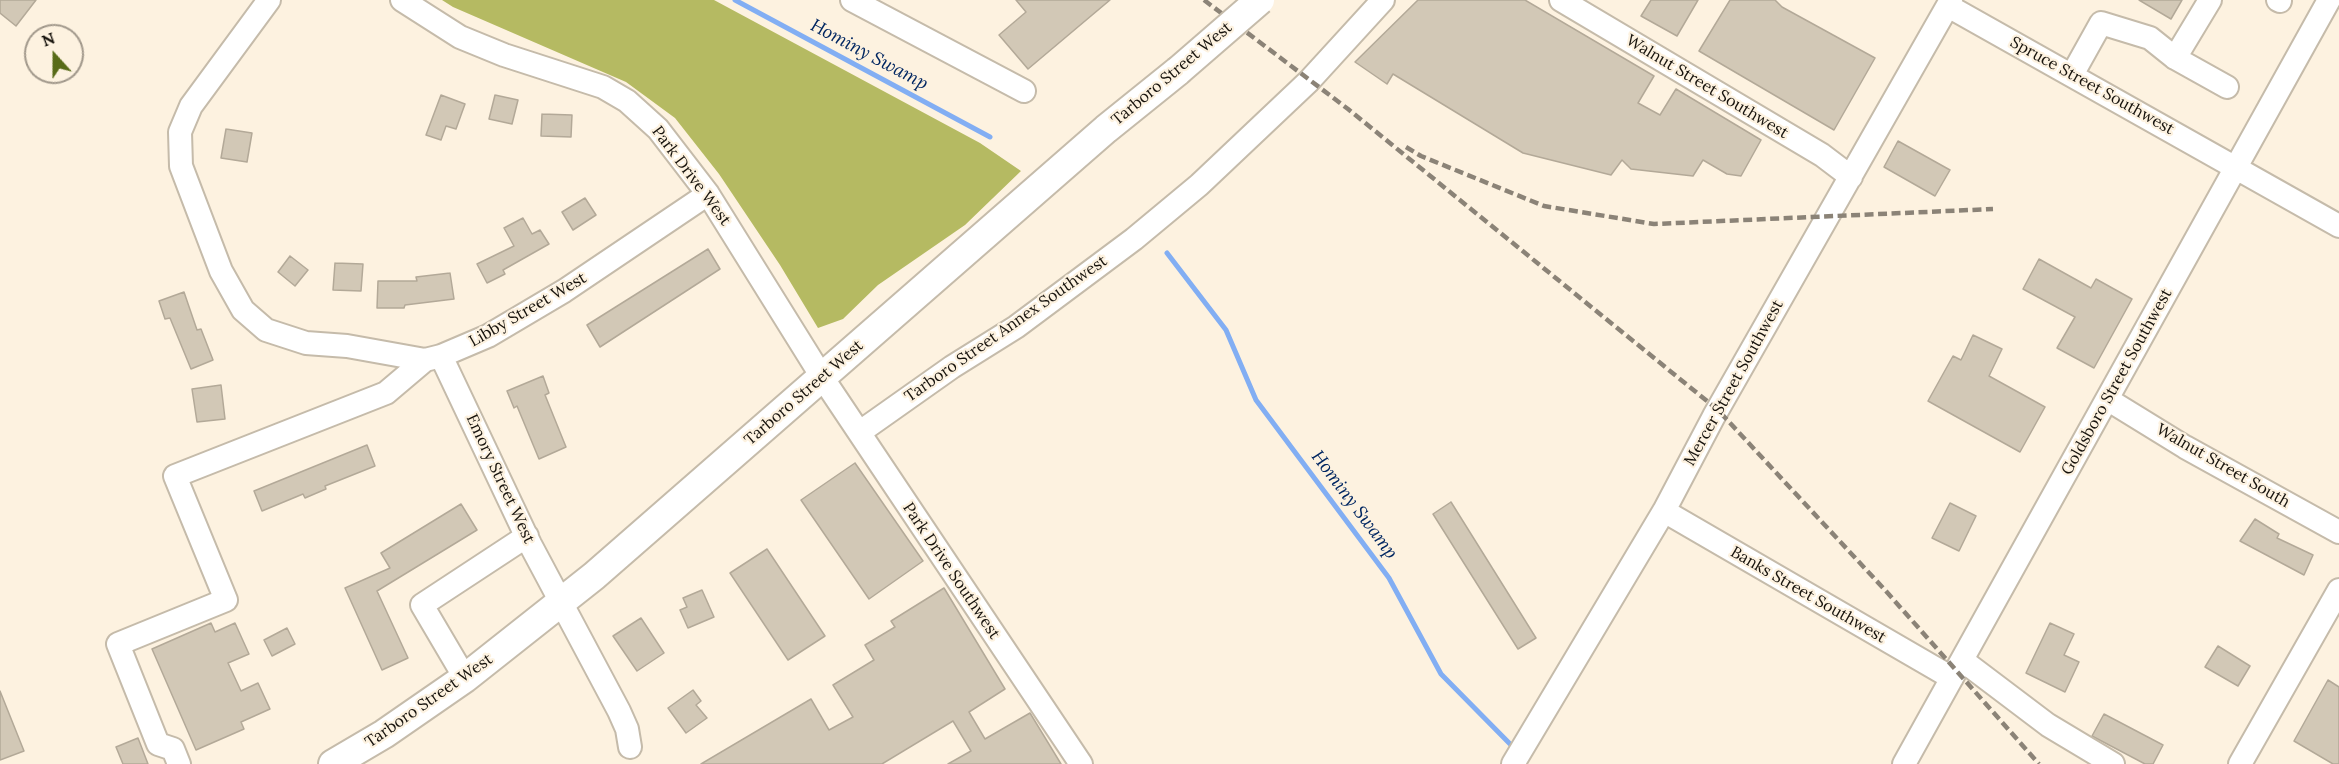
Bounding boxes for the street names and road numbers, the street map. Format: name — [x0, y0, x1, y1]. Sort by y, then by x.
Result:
street label: Tarboro Street West — [1108, 18, 1236, 130]
street label: Walnut Street Southwest — [1622, 31, 1792, 143]
street label: Spruce Street Southwest — [2007, 33, 2177, 139]
street label: Park Drive West — [647, 123, 735, 229]
street label: Tarboro Street Annex Southwest — [901, 251, 1111, 407]
street label: Libby Street West — [466, 269, 590, 351]
street label: Goldsboro Street Southwest — [2058, 285, 2176, 479]
street label: Mercer Street Southwest — [1680, 297, 1788, 469]
street label: Tarboro Street West — [741, 336, 867, 450]
street label: Emory Street West — [462, 411, 538, 547]
street label: Walnut Street South — [2153, 420, 2293, 512]
street label: Park Drive Southwest — [898, 499, 1004, 643]
street label: Banks Street Southwest — [1727, 543, 1889, 647]
street label: Tarboro Street West — [362, 650, 496, 752]

